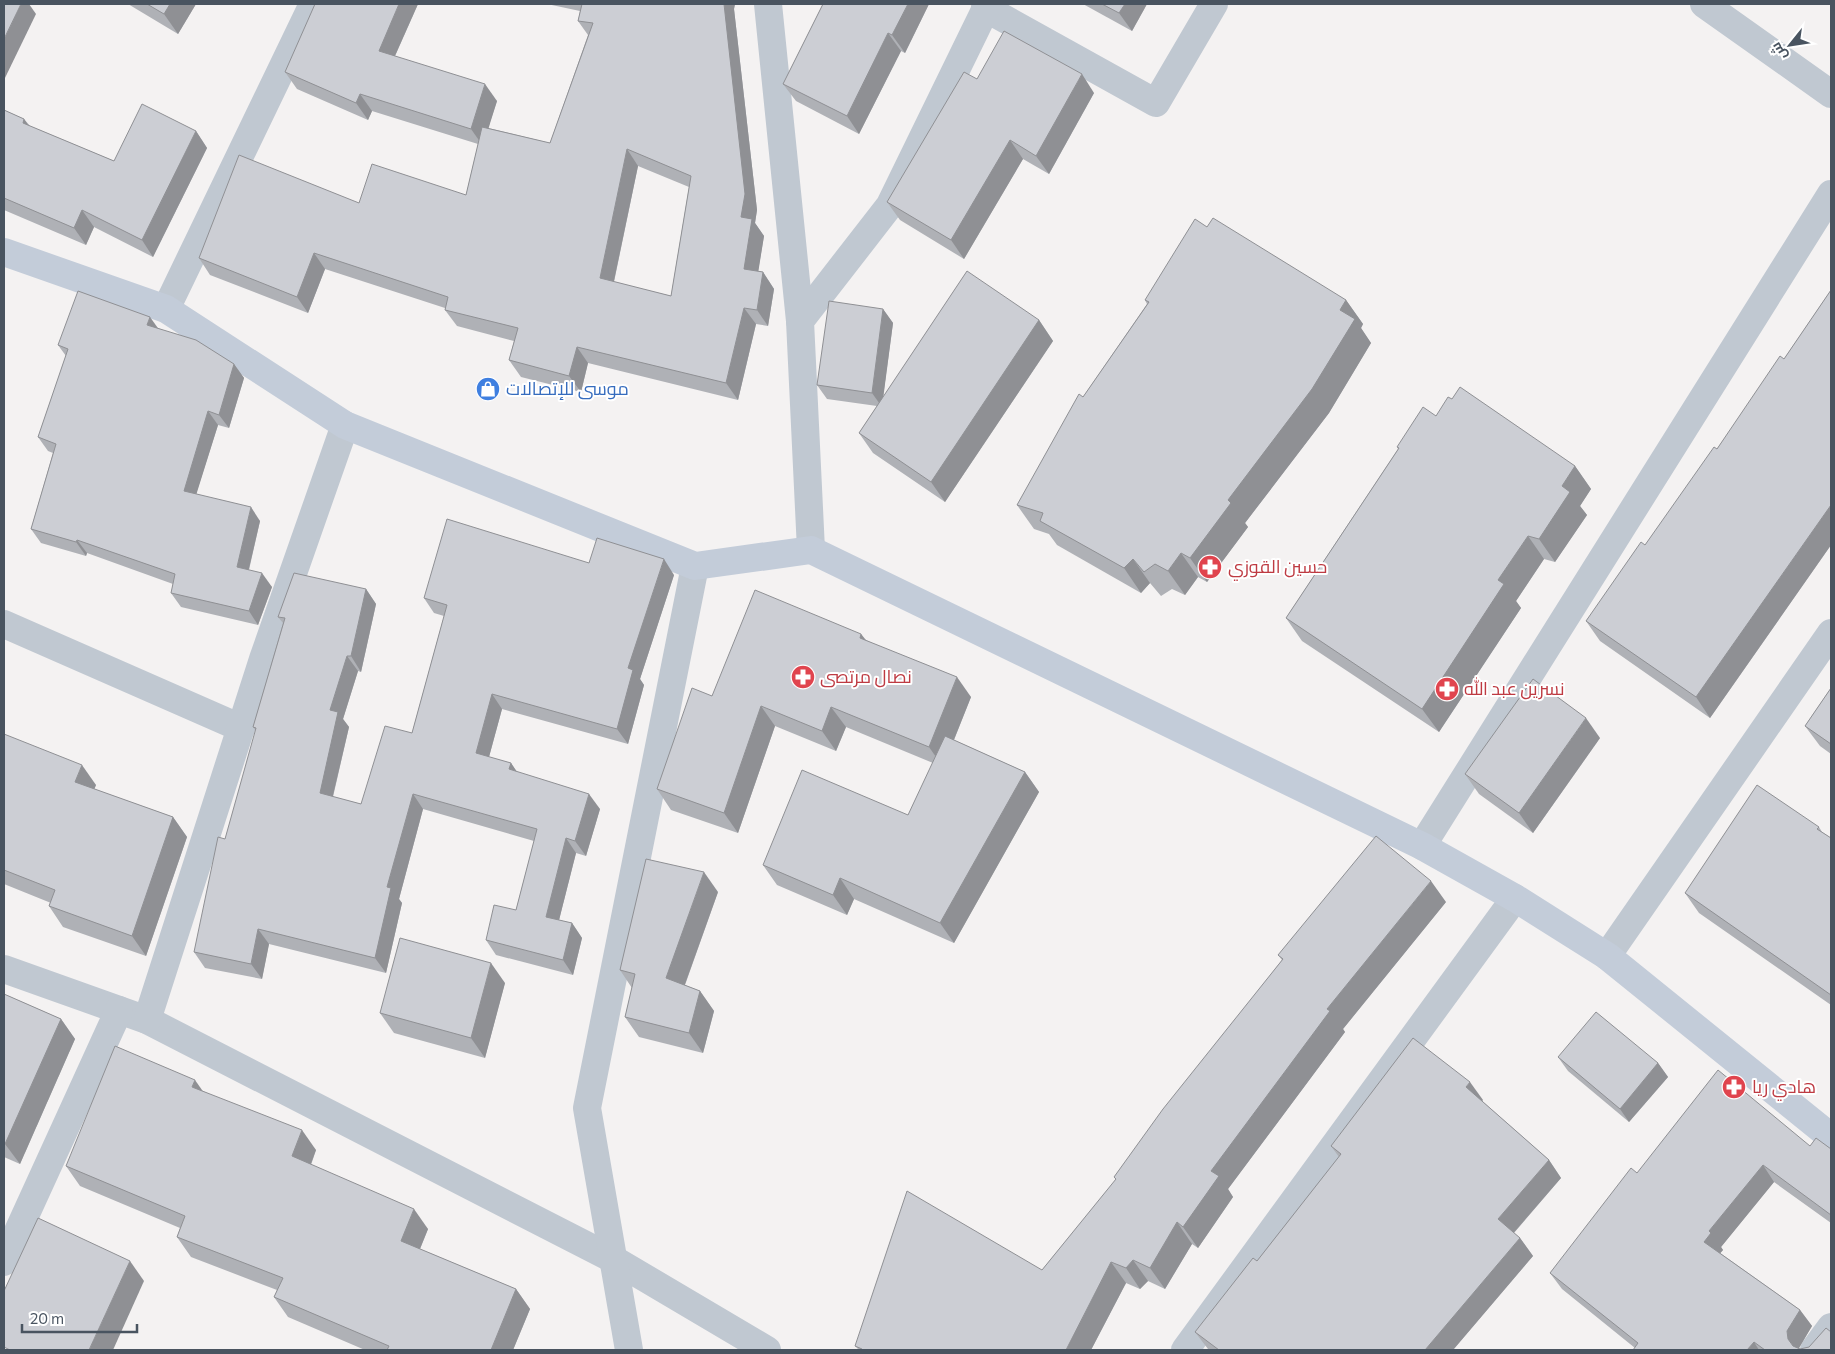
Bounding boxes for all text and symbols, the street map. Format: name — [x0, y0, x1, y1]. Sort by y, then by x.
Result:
north arrow — [1765, 20, 1815, 70]
text: ش — [1766, 39, 1791, 64]
shop icon: موسى للإتصالات — [475, 376, 501, 402]
place label: موسى للإتصالات — [506, 377, 629, 400]
pharmacy icon: حسين القوزي — [1197, 554, 1223, 580]
place label: حسين القوزي — [1228, 555, 1327, 581]
pharmacy icon: نصال مرتصى — [790, 664, 816, 690]
place label: نصال مرتصى — [820, 665, 912, 688]
pharmacy icon: نسرين عبد الله — [1434, 676, 1460, 702]
place label: نسرين عبد الله — [1464, 677, 1565, 700]
pharmacy icon: هادي ريا — [1721, 1074, 1747, 1100]
place label: هادي ريا — [1752, 1075, 1816, 1101]
scale bar — [22, 1302, 138, 1334]
text: 20 m — [30, 1309, 64, 1327]

